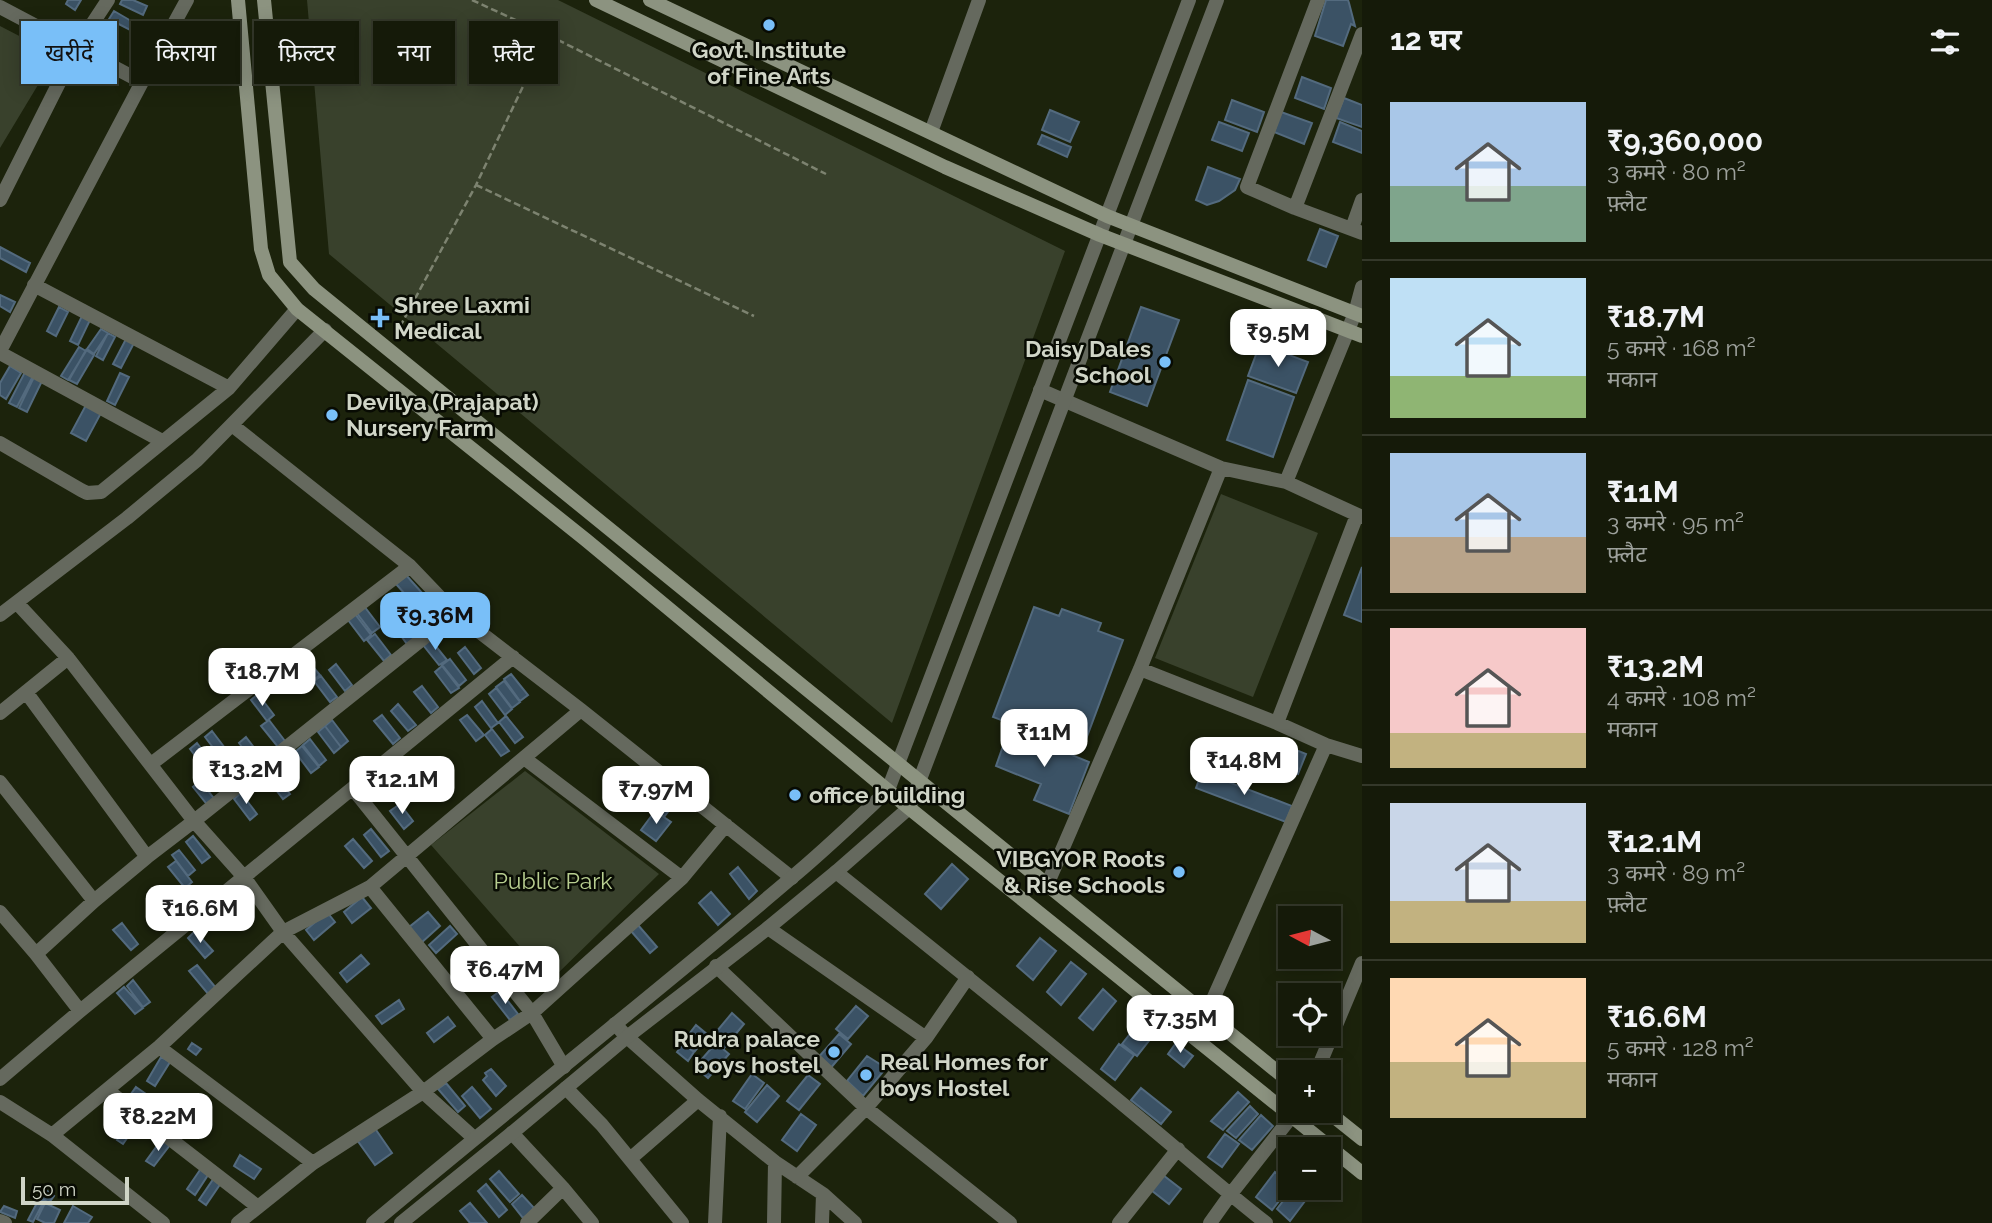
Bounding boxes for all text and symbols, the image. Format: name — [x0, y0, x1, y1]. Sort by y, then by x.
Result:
marker: Govt. Institute of Fine Arts — [761, 17, 777, 33]
chip: खरीदें — [21, 21, 117, 84]
chip: किराया — [131, 21, 240, 84]
chip: फ़िल्टर — [254, 21, 359, 84]
chip: नया — [373, 21, 455, 84]
chip: फ़्लैट — [469, 21, 558, 84]
text: 12 घर — [1390, 22, 1462, 57]
icon: filters — [1926, 23, 1964, 61]
place label: Govt. Institute of Fine Arts — [692, 36, 846, 89]
text: ₹9,360,000 — [1607, 123, 1763, 158]
icon: home — [1446, 130, 1530, 214]
text: 3 कमरे · 80 m² — [1607, 158, 1746, 185]
text: फ़्लैट — [1607, 189, 1647, 216]
place label: Shree Laxmi Medical — [394, 291, 530, 344]
text: ₹18.7M — [1607, 299, 1705, 334]
icon: home — [1446, 306, 1530, 390]
marker: Shree Laxmi Medical — [372, 310, 388, 326]
pin: ₹9.5M — [1229, 310, 1327, 369]
text: ₹9.5M — [1246, 318, 1310, 345]
text: 5 कमरे · 168 m² — [1607, 334, 1756, 361]
place label: Daisy Dales School — [1025, 335, 1152, 388]
marker: Daisy Dales School — [1157, 354, 1173, 370]
text: मकान — [1607, 365, 1657, 392]
place label: Devilya (Prajapat) Nursery Farm — [346, 388, 539, 441]
marker: Devilya (Prajapat) Nursery Farm — [324, 407, 340, 423]
text: ₹11M — [1607, 474, 1679, 509]
icon: home — [1446, 481, 1530, 565]
text: 3 कमरे · 95 m² — [1607, 509, 1744, 536]
text: फ़्लैट — [1607, 540, 1647, 567]
pin: ₹9.36M — [378, 592, 492, 652]
text: ₹9.36M — [396, 601, 474, 628]
pin: ₹18.7M — [205, 648, 319, 708]
text: ₹13.2M — [1607, 649, 1704, 684]
icon: home — [1446, 656, 1530, 740]
text: ₹18.7M — [224, 657, 300, 684]
text: 4 कमरे · 108 m² — [1607, 684, 1756, 711]
pin: ₹11M — [1003, 710, 1085, 769]
text: मकान — [1607, 715, 1657, 742]
text: ₹11M — [1017, 718, 1071, 745]
pin: ₹14.8M — [1187, 738, 1301, 797]
pin: ₹13.2M — [189, 746, 303, 806]
text: ₹14.8M — [1206, 746, 1282, 773]
text: ₹13.2M — [209, 755, 283, 782]
pin: ₹12.1M — [345, 756, 459, 816]
text: ₹12.1M — [365, 765, 439, 792]
pin: ₹7.97M — [599, 766, 713, 826]
text: ₹7.97M — [618, 775, 694, 802]
place label: office building — [809, 781, 965, 808]
marker: office building — [787, 787, 803, 803]
text: ₹12.1M — [1607, 824, 1702, 859]
icon: home — [1446, 831, 1530, 915]
place label: VIBGYOR Roots & Rise Schools — [996, 845, 1165, 898]
text: 3 कमरे · 89 m² — [1607, 859, 1745, 886]
marker: VIBGYOR Roots & Rise Schools — [1171, 864, 1187, 880]
park label: Public Park — [494, 867, 612, 894]
pin: ₹16.6M — [143, 886, 257, 945]
text: फ़्लैट — [1607, 890, 1647, 917]
text: ₹16.6M — [162, 894, 238, 921]
north arrow — [1278, 906, 1340, 970]
map controls — [1278, 906, 1341, 1200]
pin: ₹6.47M — [448, 946, 562, 1006]
text: ₹6.47M — [466, 955, 544, 982]
button: locate — [1278, 983, 1341, 1046]
pin: ₹7.35M — [1123, 996, 1237, 1055]
text: ₹16.6M — [1607, 999, 1707, 1034]
text: ₹7.35M — [1143, 1004, 1217, 1031]
icon: home — [1446, 1006, 1530, 1090]
place label: Rudra palace boys hostel — [673, 1025, 821, 1078]
text: 5 कमरे · 128 m² — [1607, 1034, 1754, 1061]
marker: Rudra palace boys hostel — [826, 1044, 842, 1060]
place label: Real Homes for boys Hostel — [880, 1048, 1048, 1101]
button: + — [1278, 1060, 1341, 1123]
text: मकान — [1607, 1065, 1657, 1092]
marker: Real Homes for boys Hostel — [858, 1067, 874, 1083]
pin: ₹8.22M — [101, 1094, 215, 1153]
text: ₹8.22M — [119, 1102, 197, 1129]
button: − — [1278, 1137, 1341, 1200]
scale bar — [21, 1174, 130, 1206]
text: 50 m — [32, 1178, 76, 1200]

